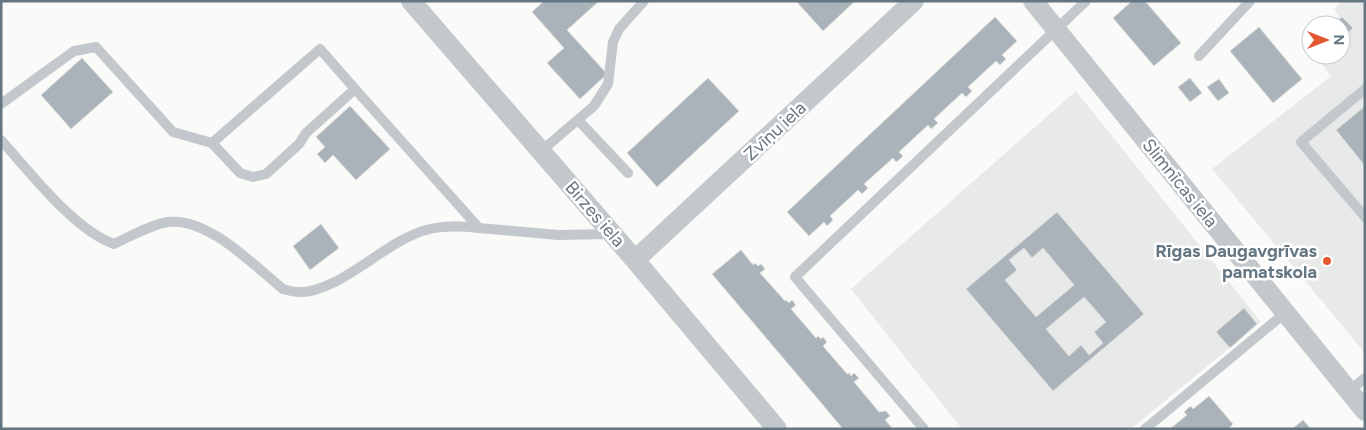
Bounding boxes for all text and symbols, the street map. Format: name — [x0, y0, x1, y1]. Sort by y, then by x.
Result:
north arrow — [1301, 15, 1351, 65]
text: N — [1330, 35, 1347, 45]
street label: Zvīņu iela — [739, 97, 811, 165]
street label: Slimnīcas iela — [1138, 134, 1222, 232]
street label: Birzes iela — [560, 177, 630, 251]
place label: Rīgas Daugavgrīvas pamatskola — [1155, 240, 1318, 283]
marker: Rīgas Daugavgrīvas pamatskola — [1321, 255, 1333, 267]

